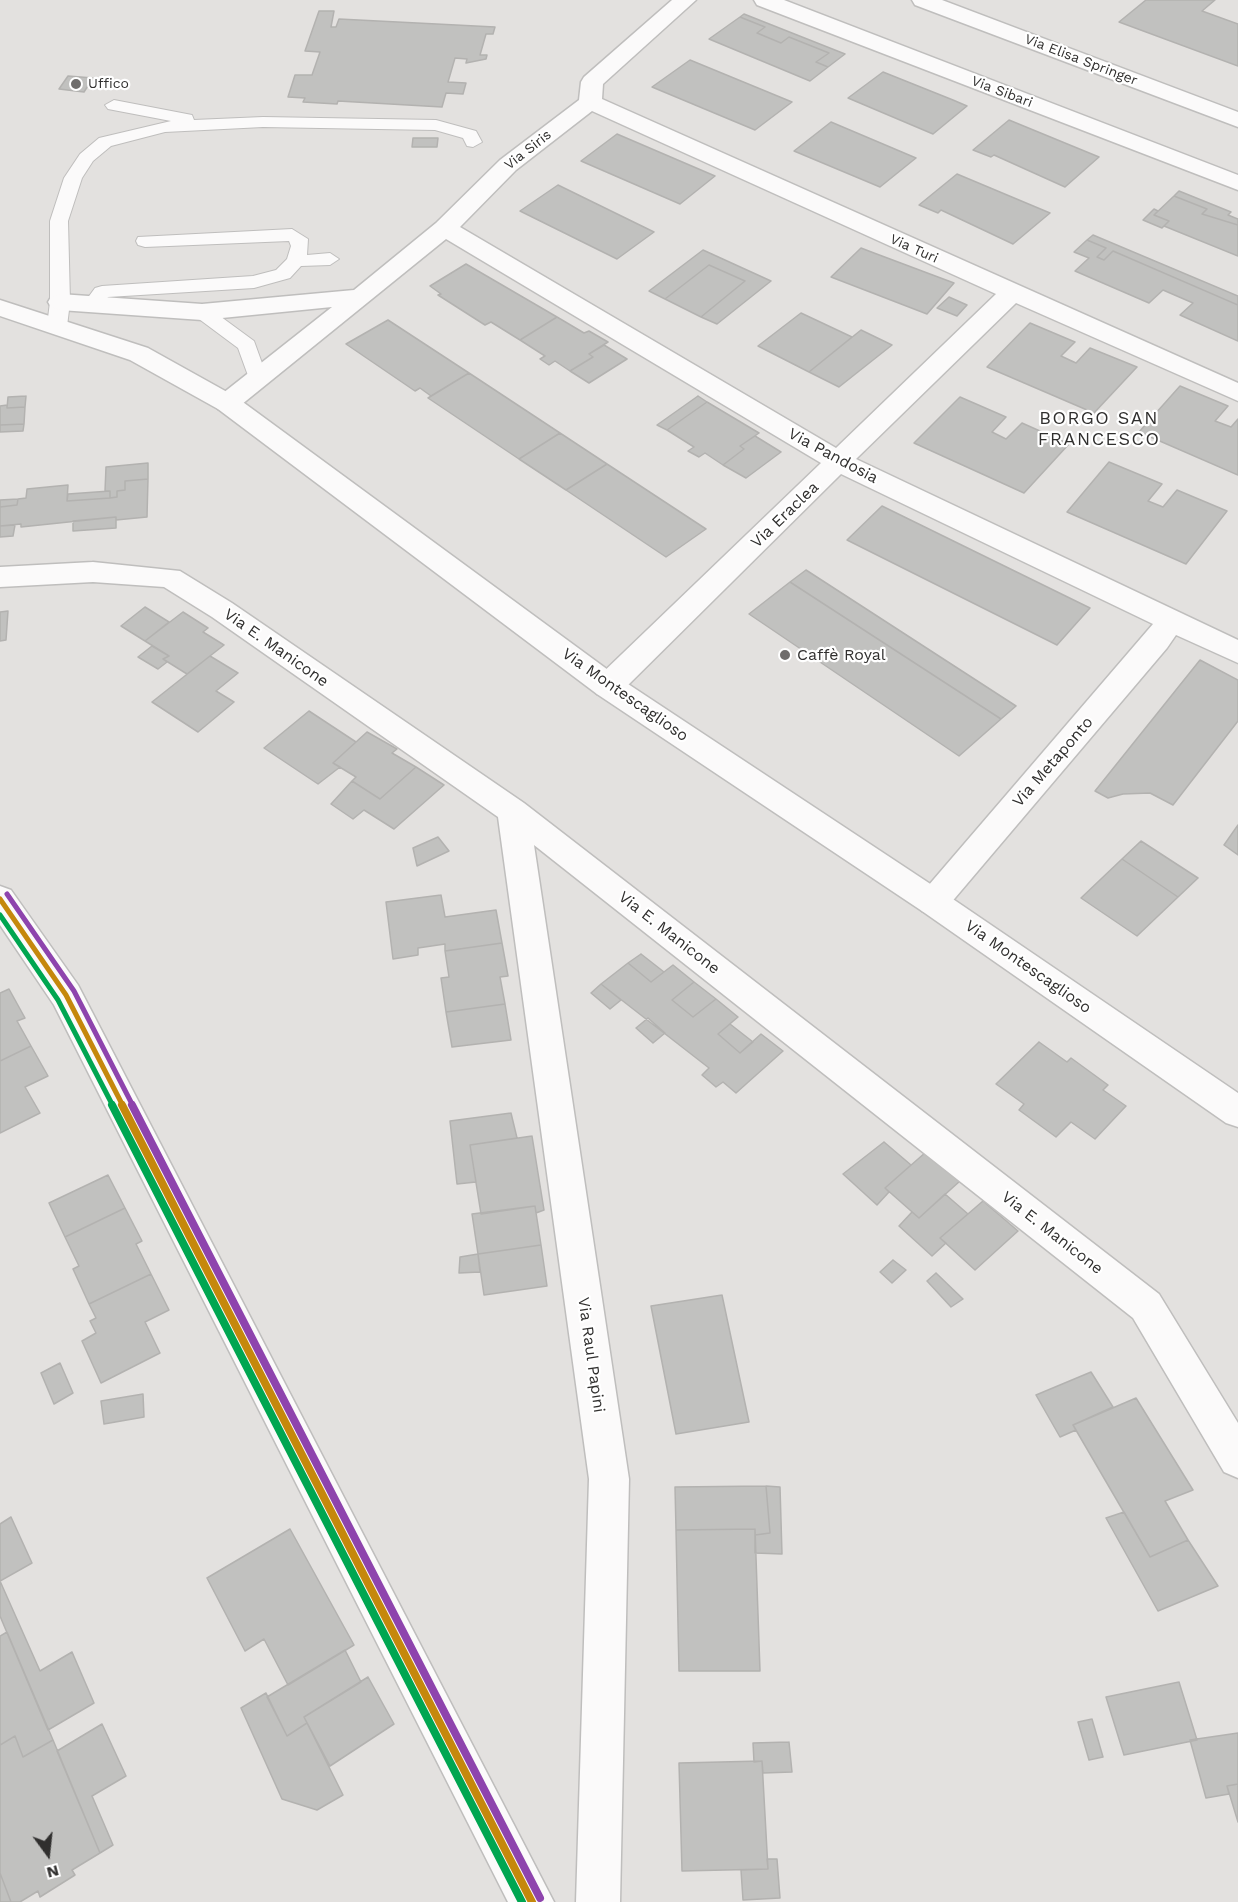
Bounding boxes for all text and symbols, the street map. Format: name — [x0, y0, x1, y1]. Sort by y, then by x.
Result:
street label: Via Elisa Springer — [1022, 31, 1140, 89]
street label: Via Sibari — [969, 73, 1035, 111]
place label: Uffico — [88, 76, 129, 92]
marker: Uffico — [69, 77, 83, 91]
street label: Via Siris — [501, 126, 555, 174]
street label: Via Turi — [887, 231, 941, 267]
district label: BORGO SAN FRANCESCO — [1038, 408, 1160, 450]
street label: Via Pandosia — [785, 424, 881, 488]
street label: Via Eraclea — [747, 478, 823, 552]
street label: Via E. Manicone — [220, 605, 332, 691]
street label: Via Montescaglioso — [558, 644, 692, 746]
place label: Caffè Royal — [797, 645, 886, 665]
marker: Caffè Royal — [778, 648, 792, 662]
street label: Via Metaponto — [1009, 713, 1097, 811]
street label: Via E. Manicone — [614, 887, 724, 979]
street label: Via Montescaglioso — [961, 916, 1095, 1018]
street label: Via E. Manicone — [997, 1187, 1107, 1279]
street label: Via Raul Papini — [573, 1296, 609, 1414]
north arrow — [18, 1824, 78, 1884]
text: N — [45, 1861, 61, 1883]

